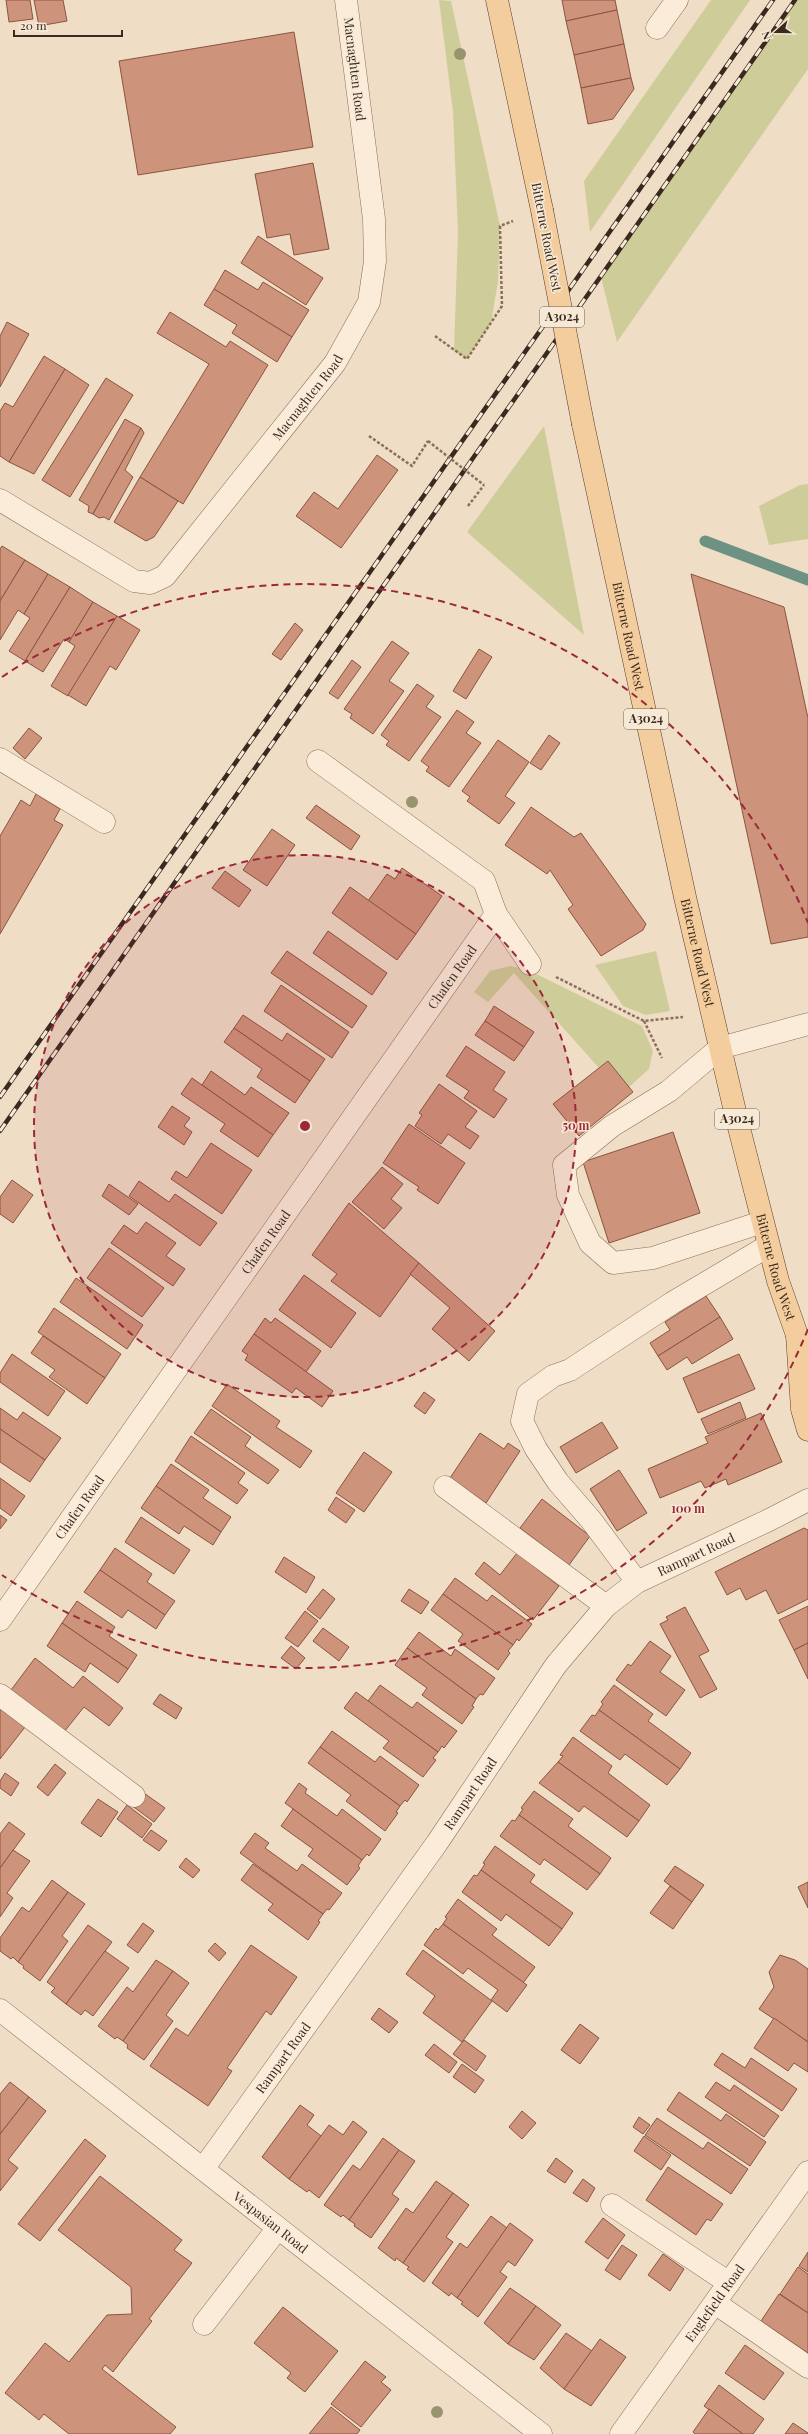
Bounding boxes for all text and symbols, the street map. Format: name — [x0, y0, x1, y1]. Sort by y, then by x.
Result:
scale bar — [14, 12, 122, 38]
north arrow — [756, 12, 796, 52]
street label: Macnaghten Road — [341, 16, 370, 122]
text: 20 m — [20, 17, 47, 33]
text: N — [758, 29, 775, 42]
street label: Bitterne Road West — [529, 181, 566, 293]
road number: A3024 — [540, 307, 584, 327]
street label: Macnaghten Road — [268, 351, 346, 443]
street label: Bitterne Road West — [609, 580, 649, 692]
road number: A3024 — [624, 709, 668, 729]
street label: Bitterne Road West — [678, 897, 719, 1009]
street label: Chafen Road — [423, 941, 480, 1012]
road number: A3024 — [715, 1109, 759, 1129]
text: 50 m — [563, 1117, 590, 1133]
centre of rings — [298, 1119, 312, 1133]
street label: Chafen Road — [237, 1206, 294, 1277]
street label: Bitterne Road West — [753, 1212, 800, 1323]
street label: Chafen Road — [51, 1471, 108, 1542]
text: 100 m — [671, 1500, 705, 1516]
street label: Rampart Road — [654, 1528, 737, 1579]
street label: Rampart Road — [439, 1753, 500, 1833]
street label: Rampart Road — [251, 2018, 314, 2096]
street label: Vespasian Road — [229, 2187, 312, 2257]
street label: Englefield Road — [681, 2260, 748, 2345]

